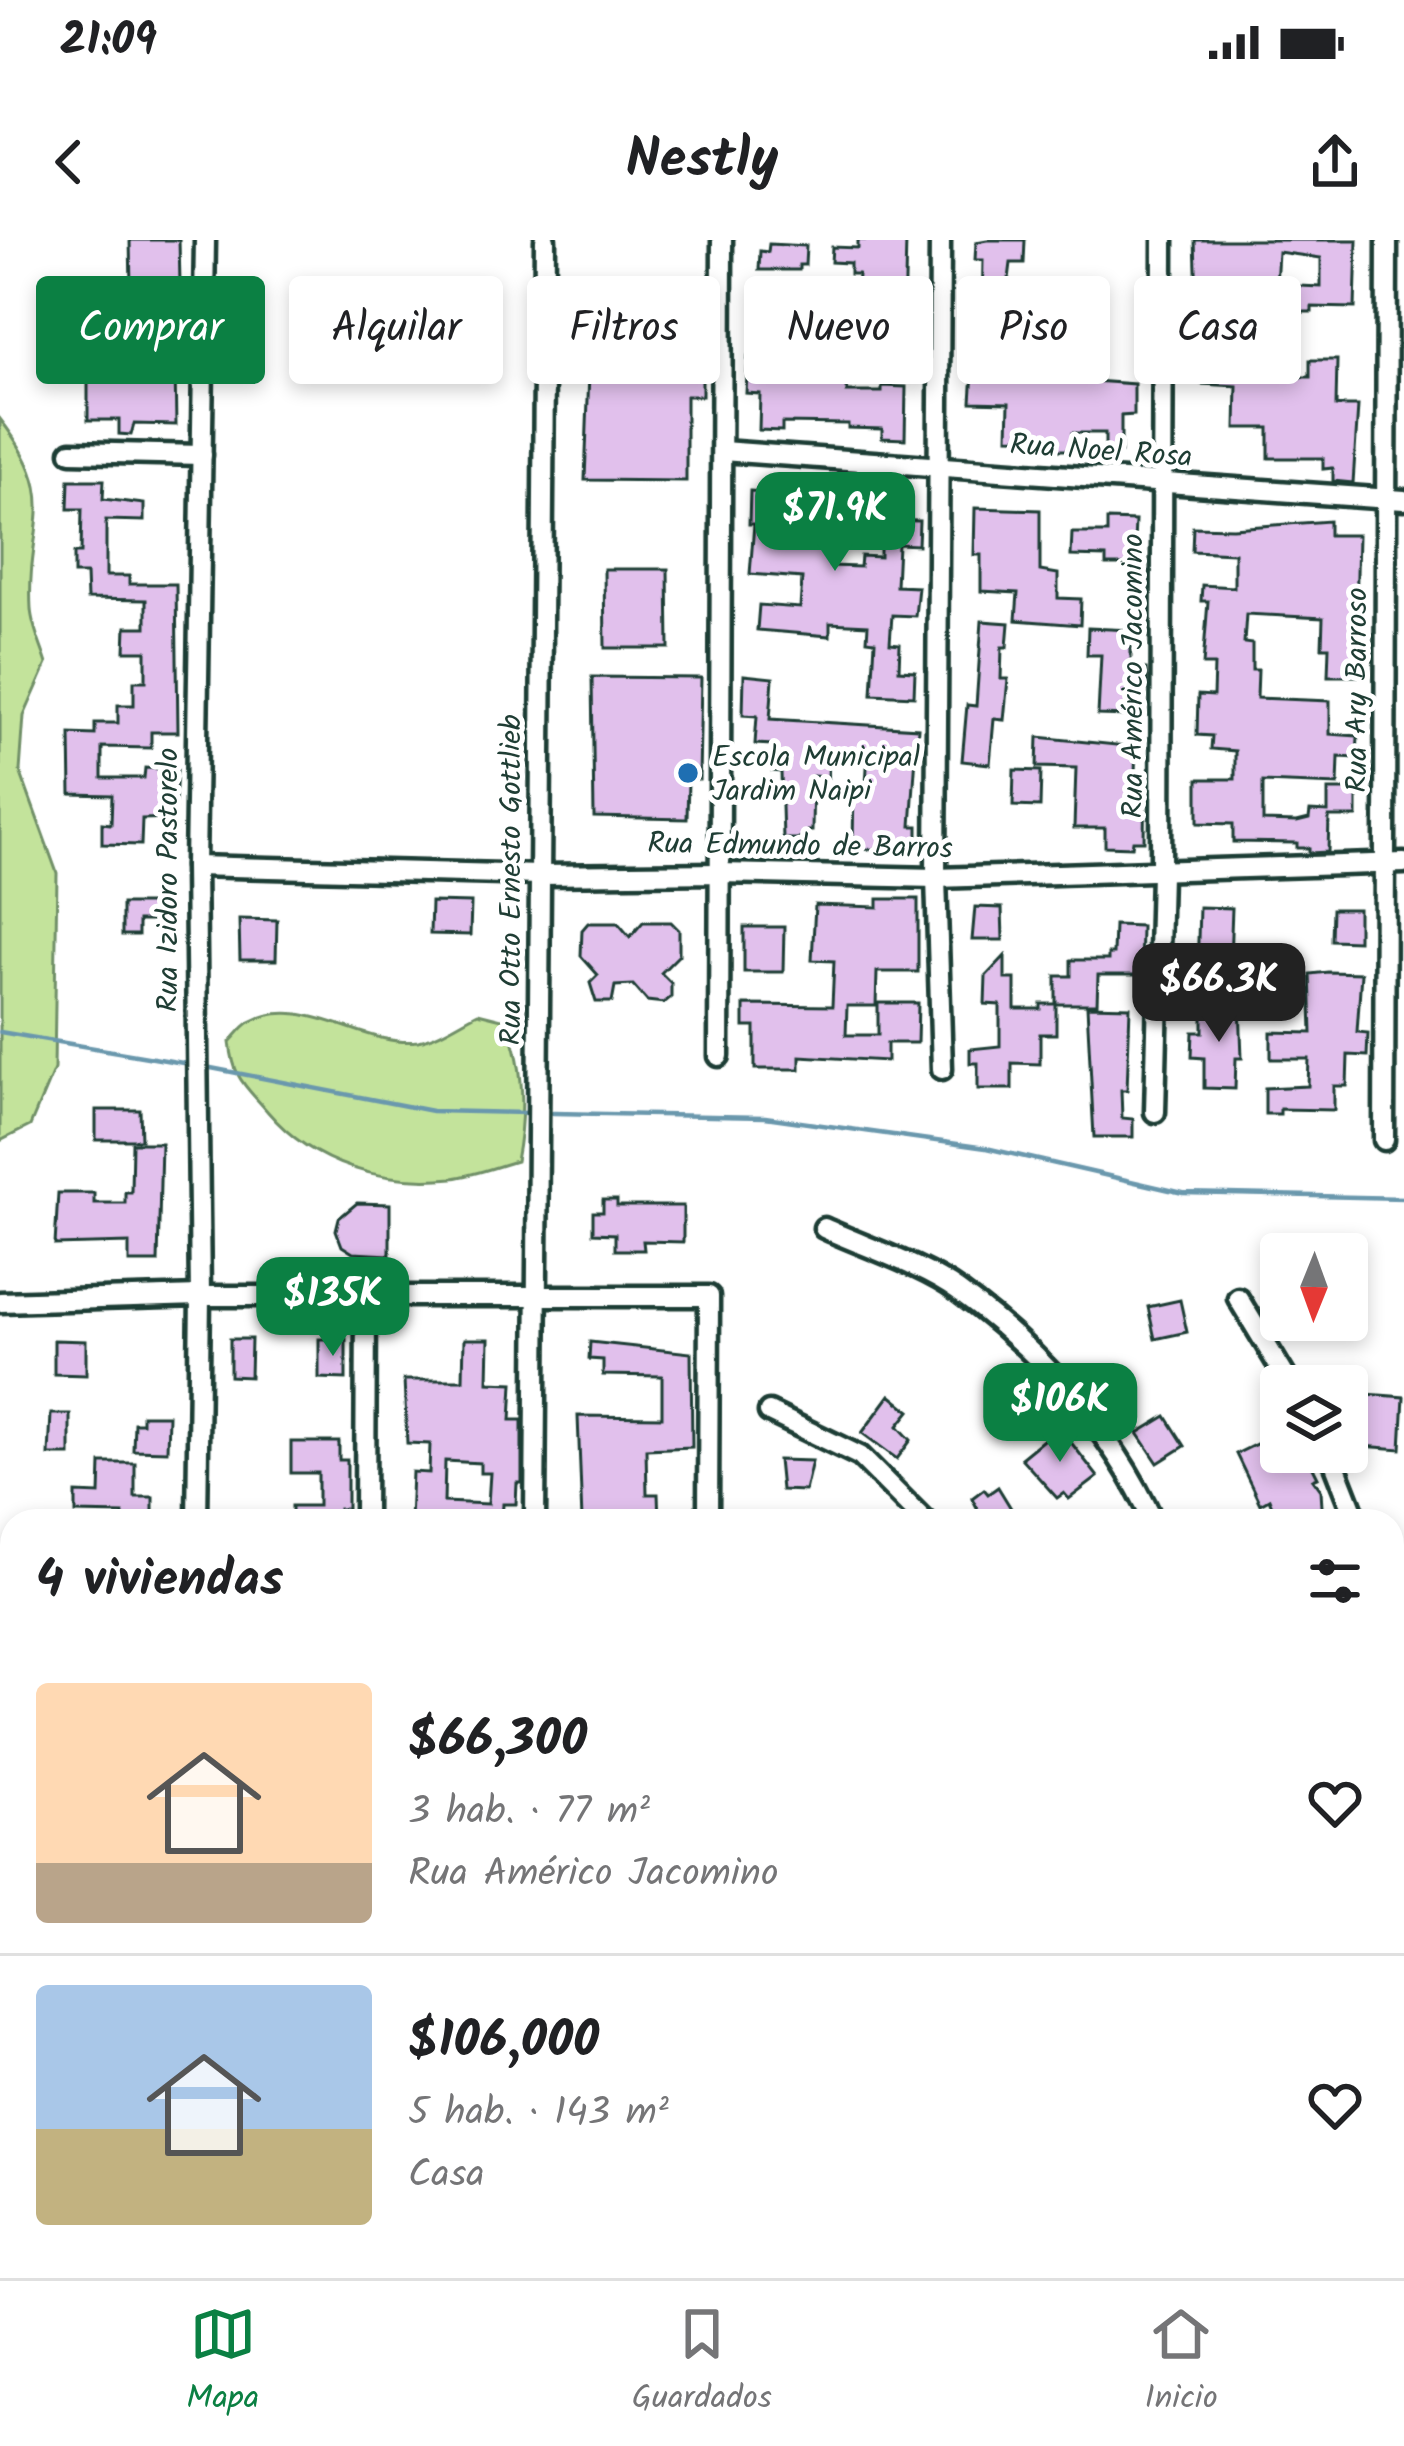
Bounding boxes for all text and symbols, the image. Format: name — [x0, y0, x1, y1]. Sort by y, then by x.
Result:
text: 21:09 — [60, 6, 157, 78]
text: Nestly — [626, 119, 778, 205]
icon: back — [36, 129, 102, 195]
icon: share — [1302, 129, 1368, 195]
chip: Comprar — [36, 276, 265, 384]
chip: Alquilar — [289, 276, 503, 384]
chip: Filtros — [527, 276, 720, 384]
chip: Nuevo — [744, 276, 933, 384]
chip: Piso — [957, 276, 1110, 384]
chip: Casa — [1134, 276, 1301, 384]
street label: Rua Noel Rosa — [1008, 422, 1194, 482]
pin: $71.9K — [737, 472, 933, 574]
text: $71.9K — [782, 480, 888, 542]
street label: Rua Américo Jacomino — [1110, 534, 1158, 819]
street label: Rua Ary Barroso — [1334, 587, 1382, 793]
street label: Rua Otto Ernesto Gottlieb — [488, 714, 536, 1046]
place label: Escola Municipal Jardim Naipi — [712, 734, 920, 816]
street label: Rua Izidoro Pastorelo — [145, 748, 193, 1012]
marker: Escola Municipal Jardim Naipi — [675, 760, 701, 786]
street label: Rua Edmundo de Barros — [647, 820, 953, 874]
pin: $66.3K — [1121, 943, 1317, 1045]
text: $66.3K — [1159, 951, 1279, 1013]
north arrow — [1260, 1233, 1368, 1341]
map controls — [1260, 1233, 1368, 1473]
pin: $135K — [249, 1257, 417, 1359]
text: $135K — [283, 1265, 383, 1327]
pin: $106K — [976, 1363, 1144, 1465]
button: layers — [1260, 1365, 1368, 1473]
text: $106K — [1010, 1371, 1110, 1433]
text: 4 viviendas — [36, 1541, 283, 1622]
icon: filters — [1302, 1548, 1368, 1614]
text: $66,300 — [408, 1701, 587, 1782]
icon: home — [132, 1731, 276, 1875]
icon: heart — [1302, 1770, 1368, 1836]
text: 3 hab. · 77 m² — [408, 1782, 650, 1844]
text: Rua Américo Jacomino — [408, 1844, 779, 1906]
text: $106,000 — [408, 2002, 599, 2083]
icon: home — [132, 2033, 276, 2177]
icon: heart — [1302, 2072, 1368, 2138]
text: 5 hab. · 143 m² — [408, 2083, 669, 2145]
text: Casa — [408, 2145, 485, 2207]
tab: Mapa — [186, 2301, 259, 2426]
tab: Guardados — [632, 2301, 772, 2426]
tab: Inicio — [1144, 2301, 1218, 2426]

